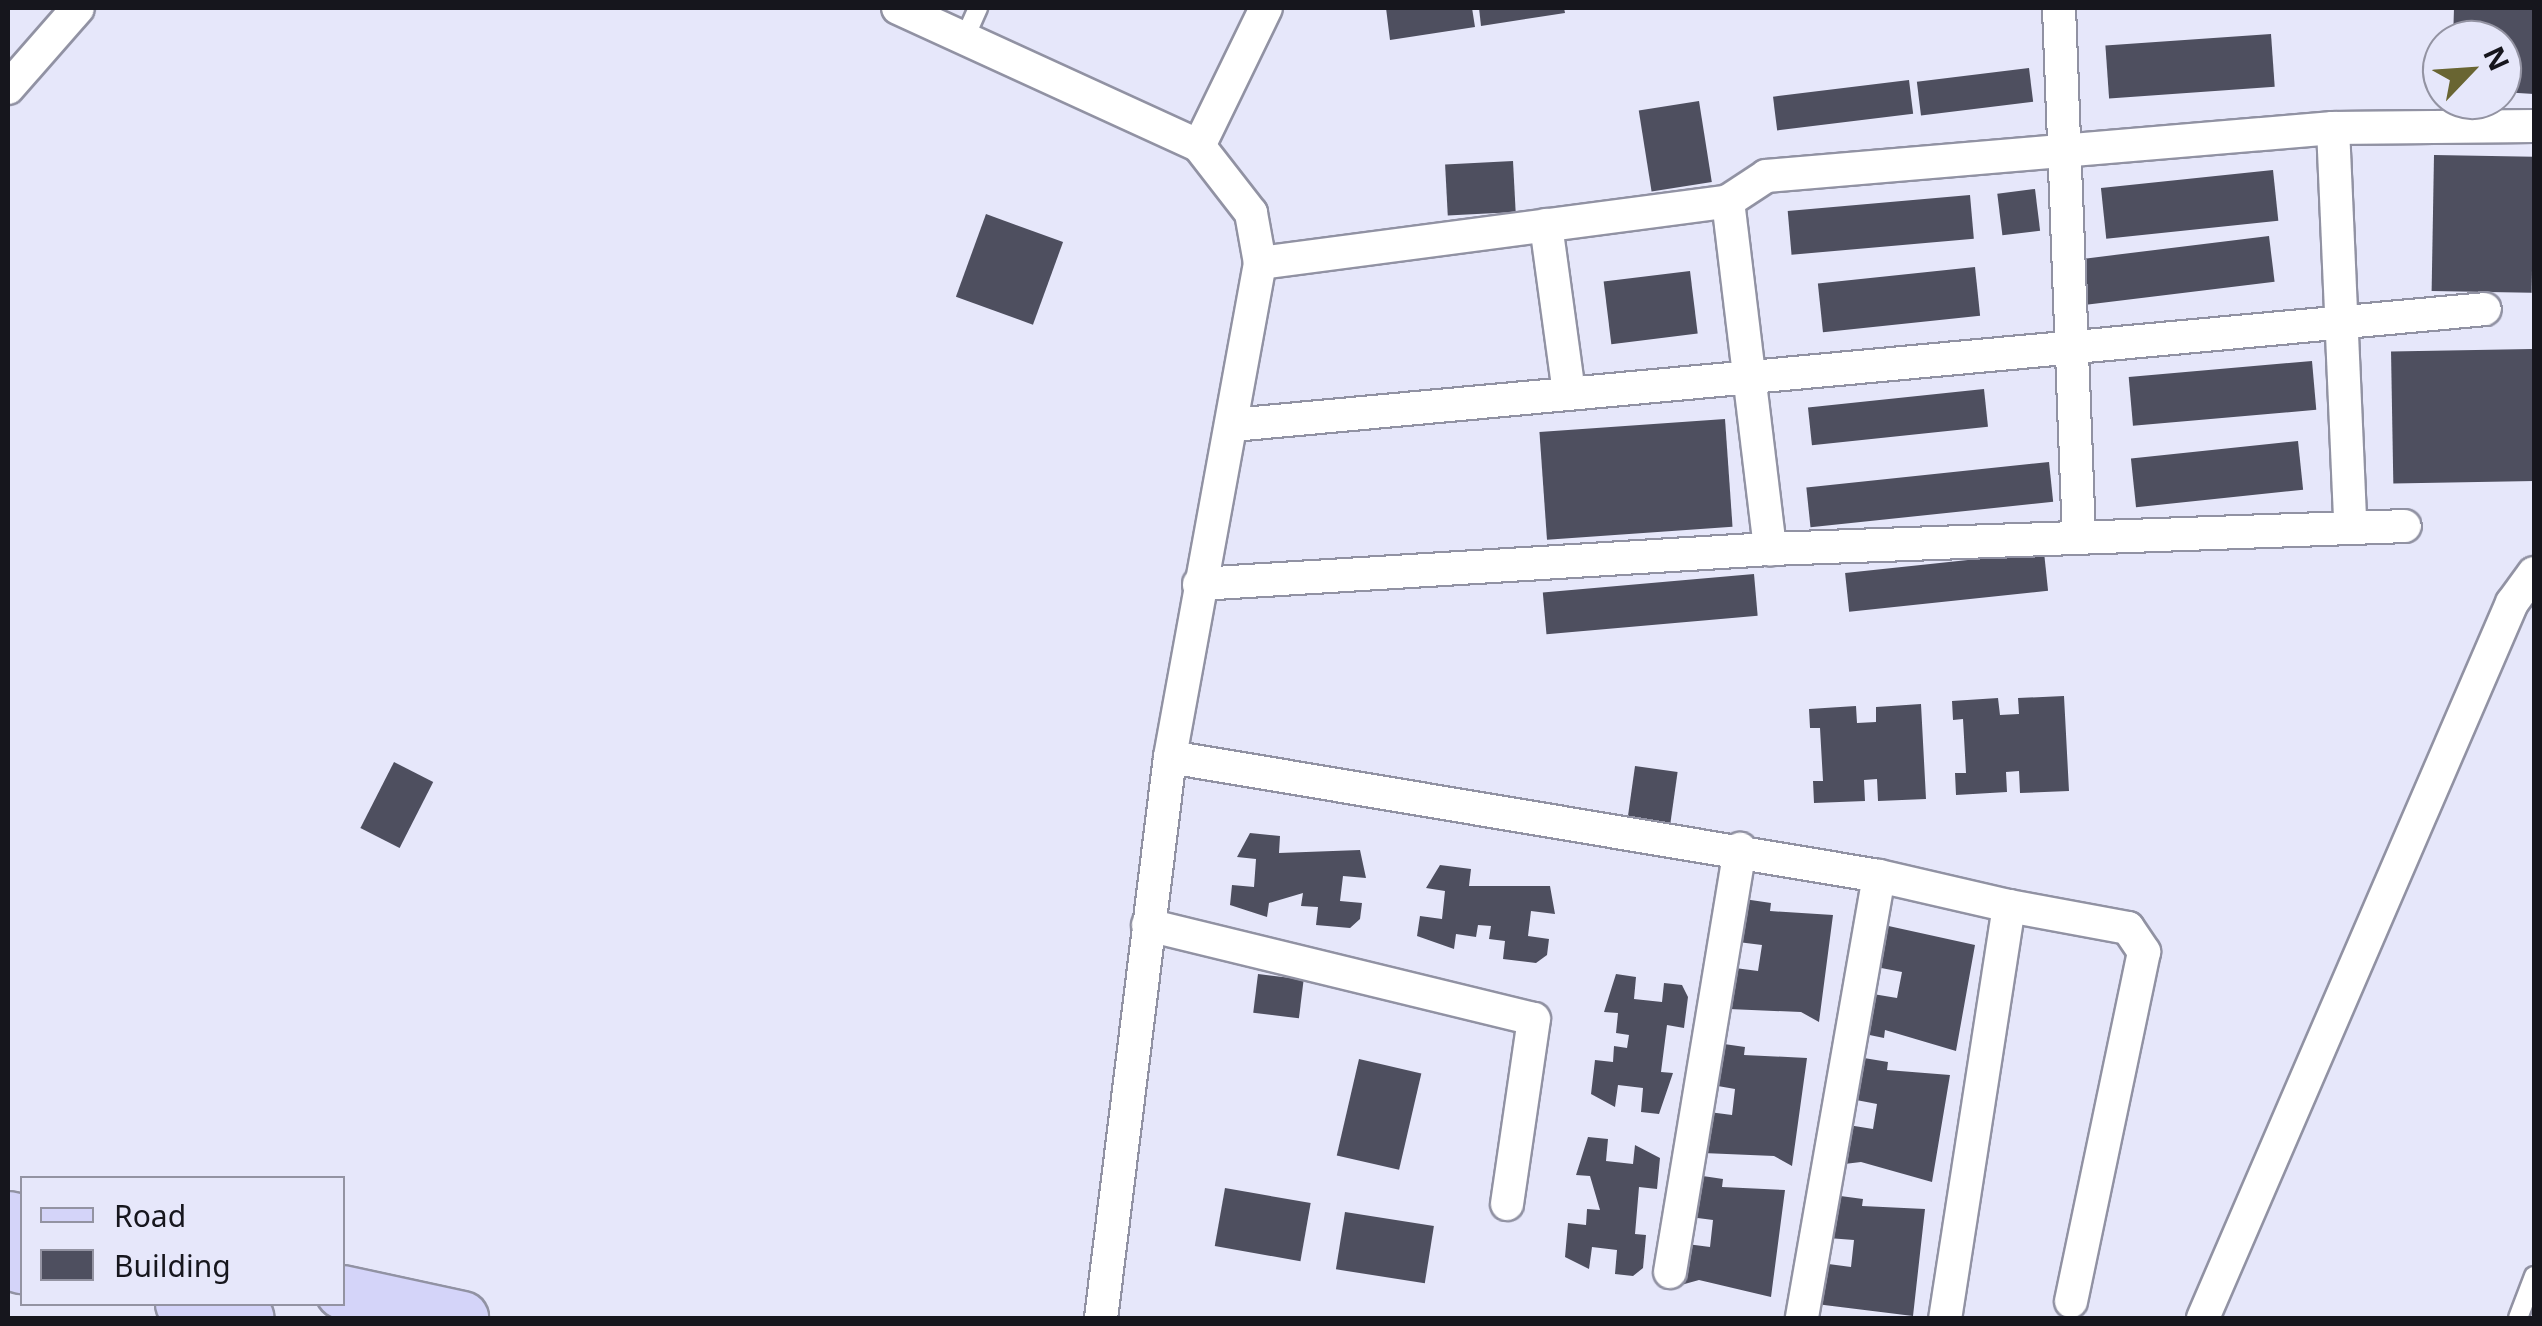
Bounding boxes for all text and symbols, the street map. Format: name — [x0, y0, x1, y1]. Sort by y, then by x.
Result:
north arrow — [2422, 20, 2522, 120]
text: N — [2475, 40, 2519, 77]
legend — [20, 1176, 345, 1306]
text: Road — [114, 1195, 186, 1236]
text: Building — [114, 1245, 231, 1286]

